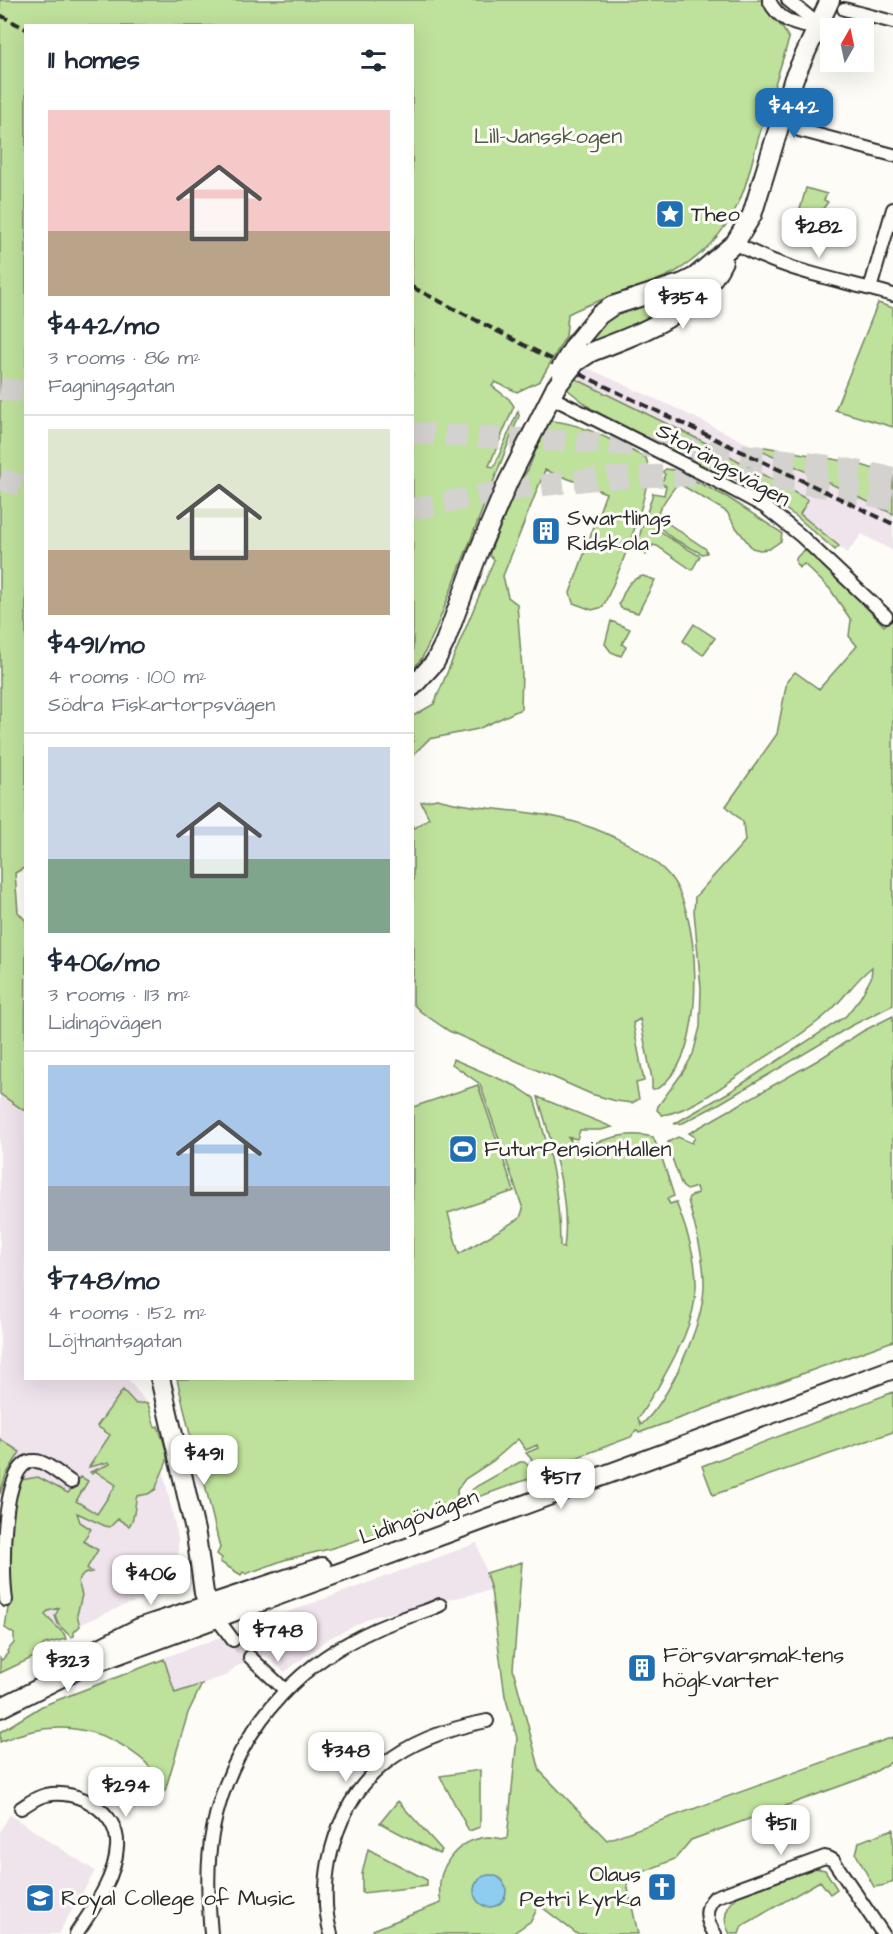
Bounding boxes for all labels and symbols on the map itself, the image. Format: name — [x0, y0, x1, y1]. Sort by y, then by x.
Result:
north arrow — [820, 18, 874, 72]
pin: $442 — [758, 88, 830, 139]
park label: Lill-Jansskogen — [474, 121, 622, 153]
place icon: Theo — [654, 198, 686, 230]
place label: Theo — [691, 199, 741, 230]
pin: $282 — [783, 208, 855, 259]
pin: $354 — [647, 279, 719, 330]
street label: Storängsvägen — [650, 415, 796, 516]
place label: Swartlings Ridskola — [567, 503, 671, 559]
building icon: Swartlings Ridskola — [530, 515, 562, 547]
sports icon: FuturPensionHallen — [447, 1133, 479, 1165]
place label: FuturPensionHallen — [484, 1134, 672, 1165]
pin: $491 — [168, 1435, 240, 1486]
pin: $517 — [525, 1459, 597, 1510]
street label: Lidingövägen — [355, 1481, 483, 1554]
pin: $406 — [115, 1555, 187, 1606]
pin: $748 — [242, 1612, 314, 1663]
place label: Försvarsmaktens högkvarter — [663, 1640, 844, 1697]
pin: $323 — [32, 1642, 104, 1693]
building icon: Försvarsmaktens högkvarter — [626, 1652, 658, 1684]
pin: $348 — [310, 1732, 382, 1783]
pin: $294 — [90, 1767, 162, 1818]
pin: $511 — [745, 1805, 817, 1856]
place label: Olaus Petri kyrka — [519, 1859, 641, 1916]
church icon: Olaus Petri kyrka — [646, 1871, 678, 1903]
school or university icon: Royal College of Music — [24, 1882, 56, 1914]
place label: Royal College of Music — [61, 1883, 295, 1915]

